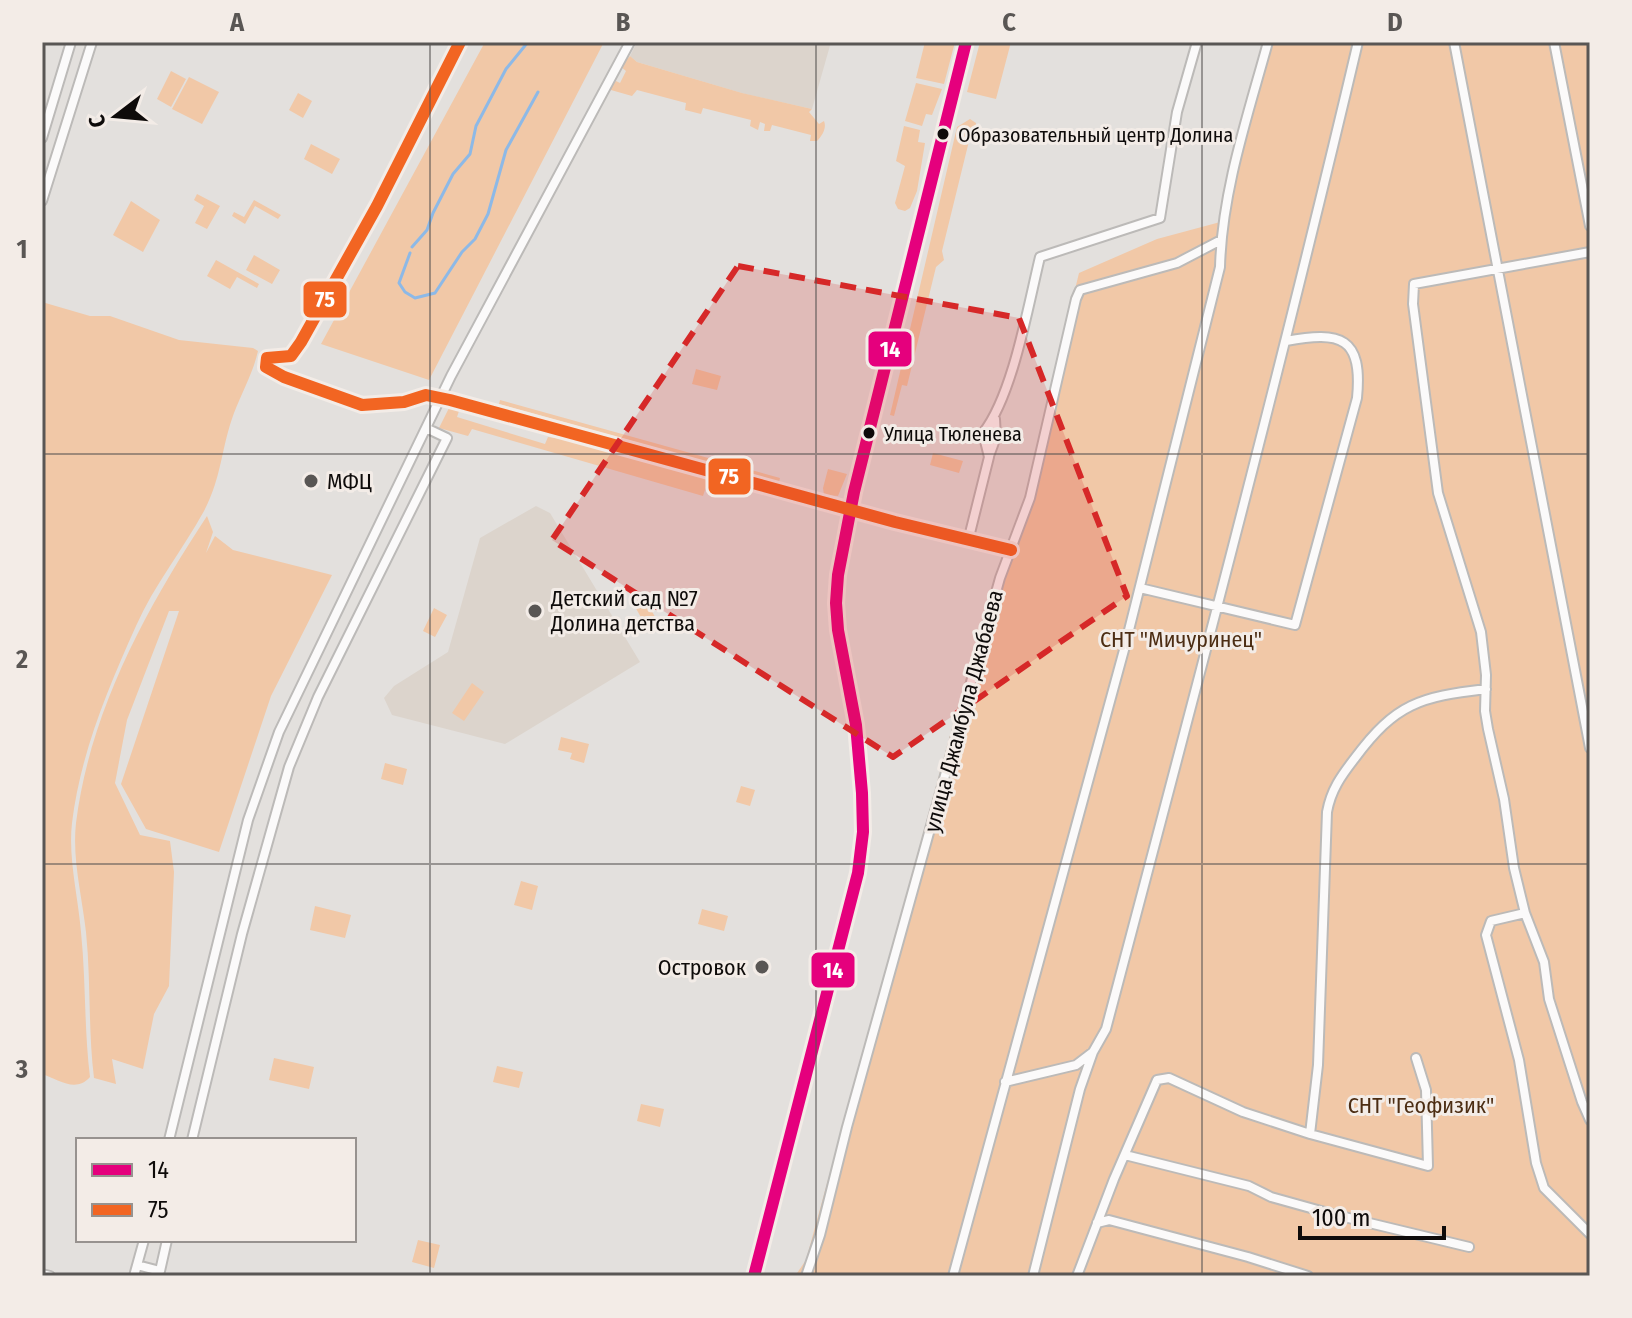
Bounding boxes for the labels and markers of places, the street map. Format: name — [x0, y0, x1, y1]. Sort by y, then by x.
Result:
place label: Образовательный центр Долина — [958, 123, 1233, 147]
marker: Образовательный центр Долина — [935, 126, 951, 142]
place label: Улица Тюленева — [883, 422, 1022, 446]
marker: Улица Тюленева — [861, 425, 877, 441]
place label: МФЦ — [327, 468, 372, 495]
marker: МФЦ — [302, 472, 320, 490]
place label: Детский сад №7 Долина детства — [550, 585, 698, 637]
marker: Детский сад №7 Долина детства — [526, 602, 544, 620]
place label: Островок — [658, 954, 747, 981]
marker: Островок — [753, 958, 771, 976]

